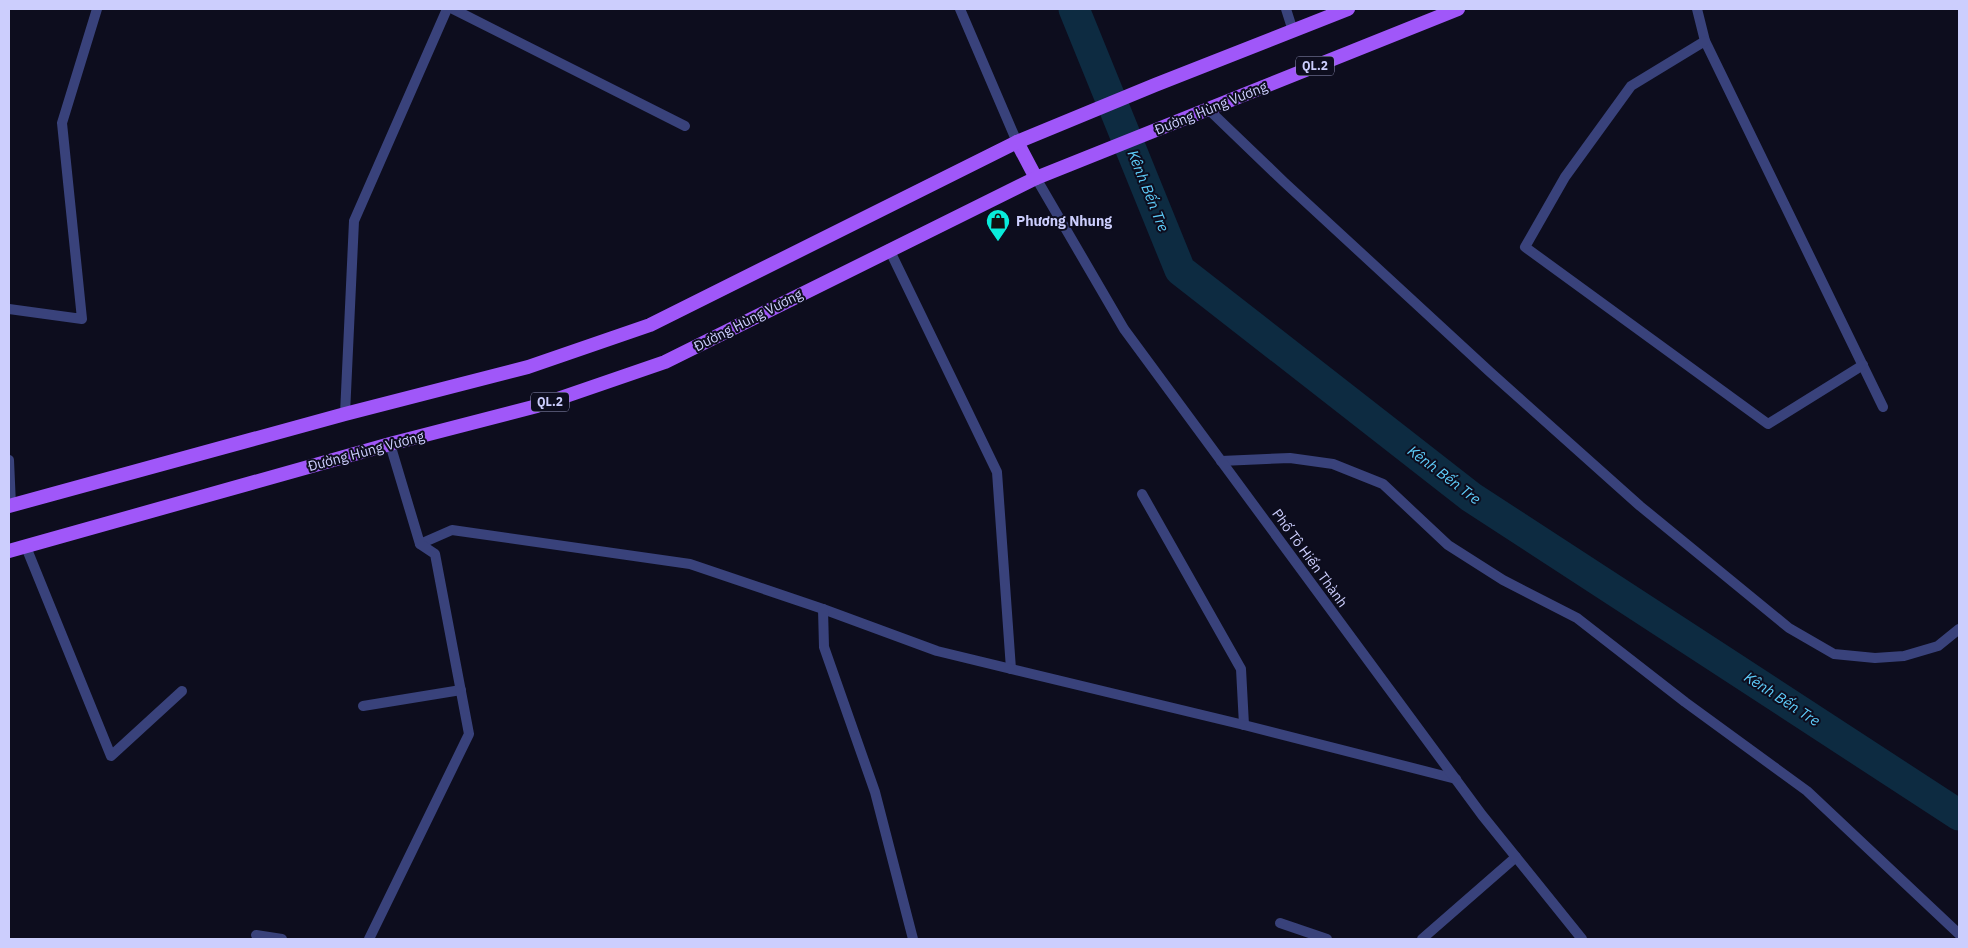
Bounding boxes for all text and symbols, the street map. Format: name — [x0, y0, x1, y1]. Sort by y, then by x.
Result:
road number: QL.2 — [1296, 56, 1334, 76]
street label: Đường Hùng Vương — [1152, 77, 1270, 139]
water label: Kênh Bến Tre — [1123, 147, 1174, 235]
shop icon: Phương Nhung — [985, 208, 1011, 242]
place label: Phương Nhung — [1016, 212, 1112, 230]
street label: Đường Hùng Vương — [691, 285, 806, 355]
road number: QL.2 — [531, 392, 569, 412]
street label: Đường Hùng Vương — [306, 427, 427, 475]
water label: Kênh Bến Tre — [1404, 441, 1485, 508]
street label: Phố Tô Hiến Thành — [1268, 505, 1352, 611]
water label: Kênh Bến Tre — [1741, 667, 1824, 730]

